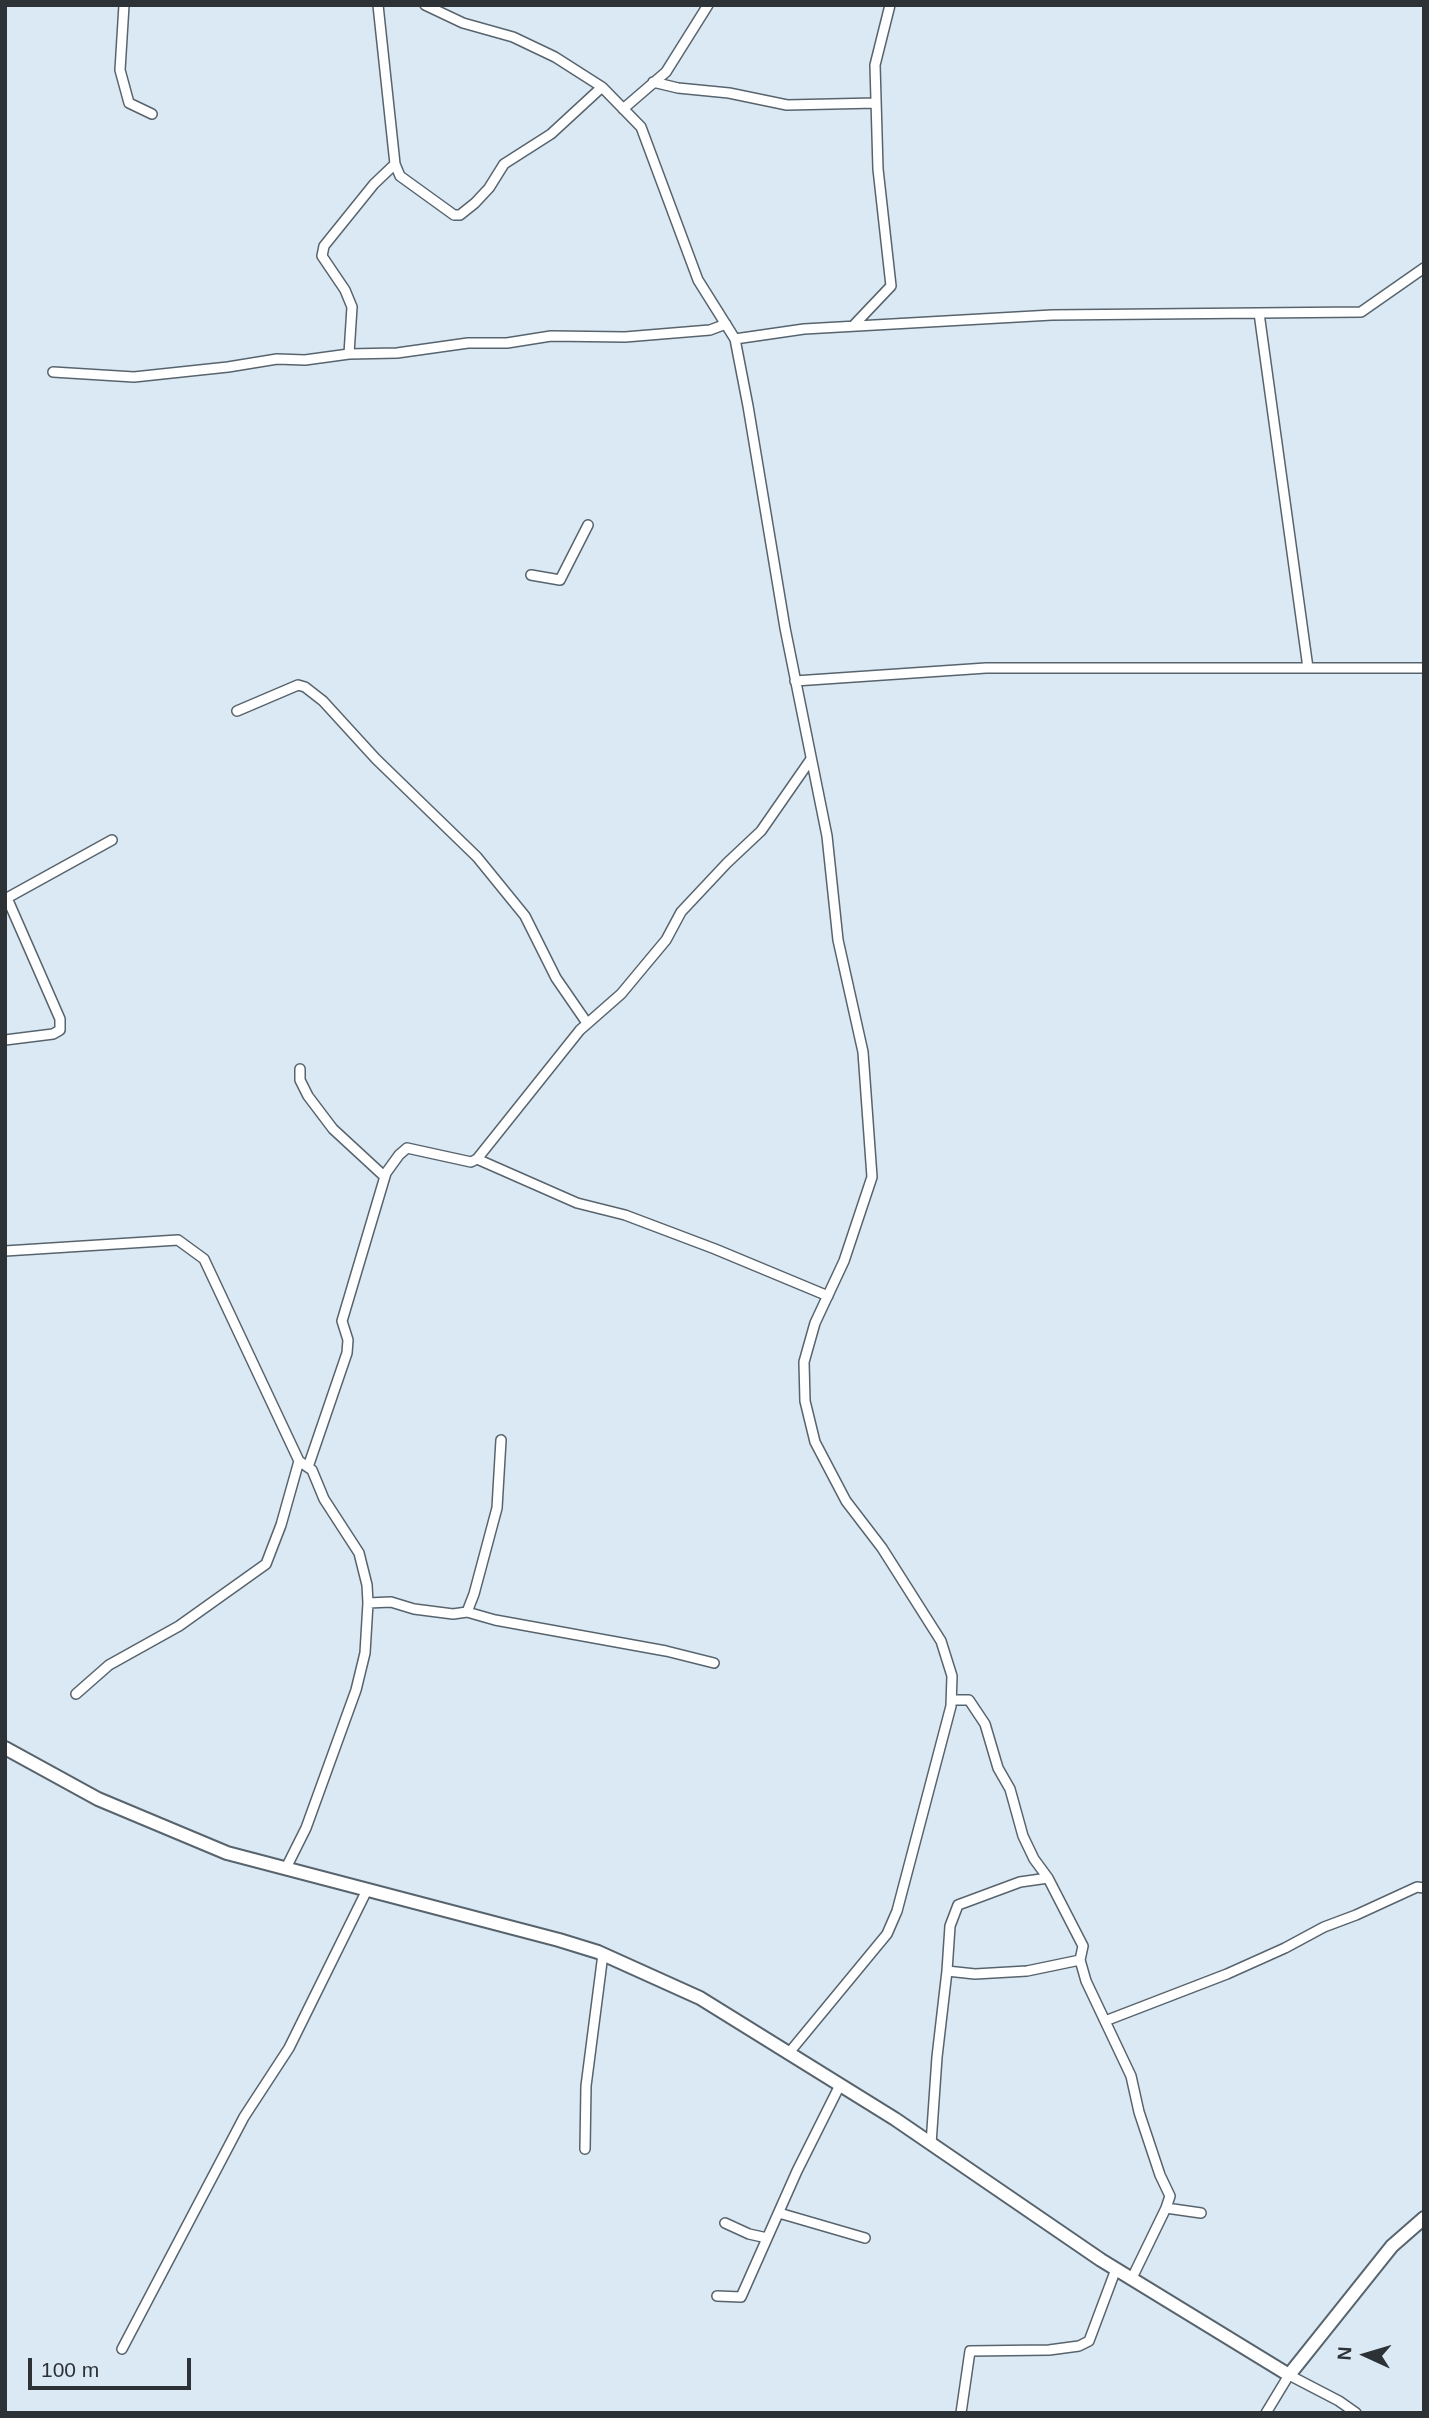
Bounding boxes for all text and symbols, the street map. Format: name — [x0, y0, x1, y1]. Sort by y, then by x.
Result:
north arrow — [1331, 2320, 1401, 2390]
scale bar — [32, 2344, 194, 2388]
text: N — [1334, 2346, 1356, 2361]
text: 100 m — [41, 2358, 99, 2381]

